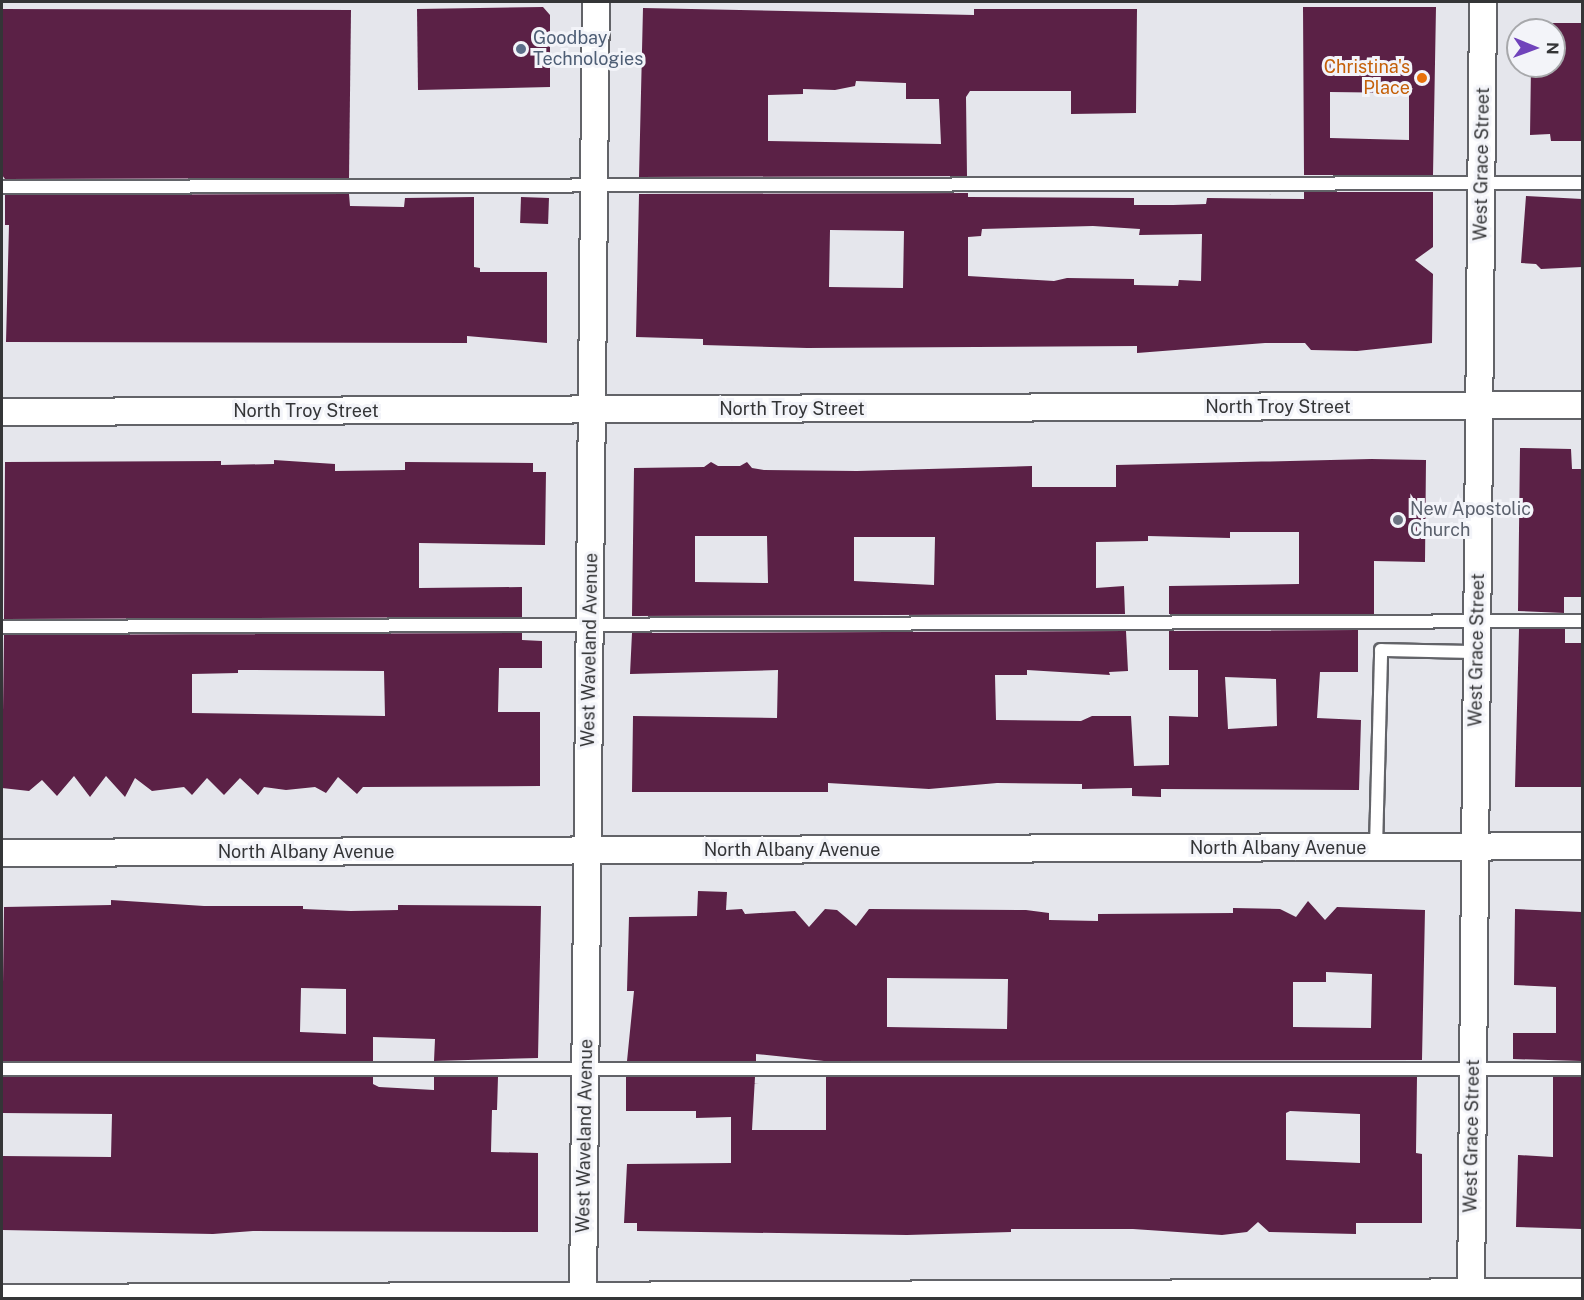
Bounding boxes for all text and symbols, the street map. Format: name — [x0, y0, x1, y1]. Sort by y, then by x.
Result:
north arrow — [1506, 18, 1566, 78]
place label: Goodbay Technologies — [533, 28, 643, 70]
marker: Goodbay Technologies — [514, 42, 528, 56]
text: N — [1543, 42, 1562, 55]
place label: Christina's Place — [1324, 57, 1410, 100]
marker: Christina's Place — [1415, 71, 1429, 85]
street label: West Grace Street — [1470, 87, 1494, 241]
street label: North Troy Street — [1205, 396, 1351, 418]
street label: North Troy Street — [719, 398, 865, 420]
street label: North Troy Street — [233, 400, 379, 422]
place label: New Apostolic Church — [1410, 499, 1531, 542]
marker: New Apostolic Church — [1391, 513, 1405, 527]
street label: West Waveland Avenue — [578, 553, 602, 747]
street label: West Grace Street — [1465, 573, 1489, 727]
street label: North Albany Avenue — [1190, 837, 1366, 859]
street label: North Albany Avenue — [704, 839, 880, 861]
street label: North Albany Avenue — [218, 841, 394, 863]
street label: West Waveland Avenue — [573, 1039, 597, 1233]
street label: West Grace Street — [1460, 1059, 1484, 1213]

